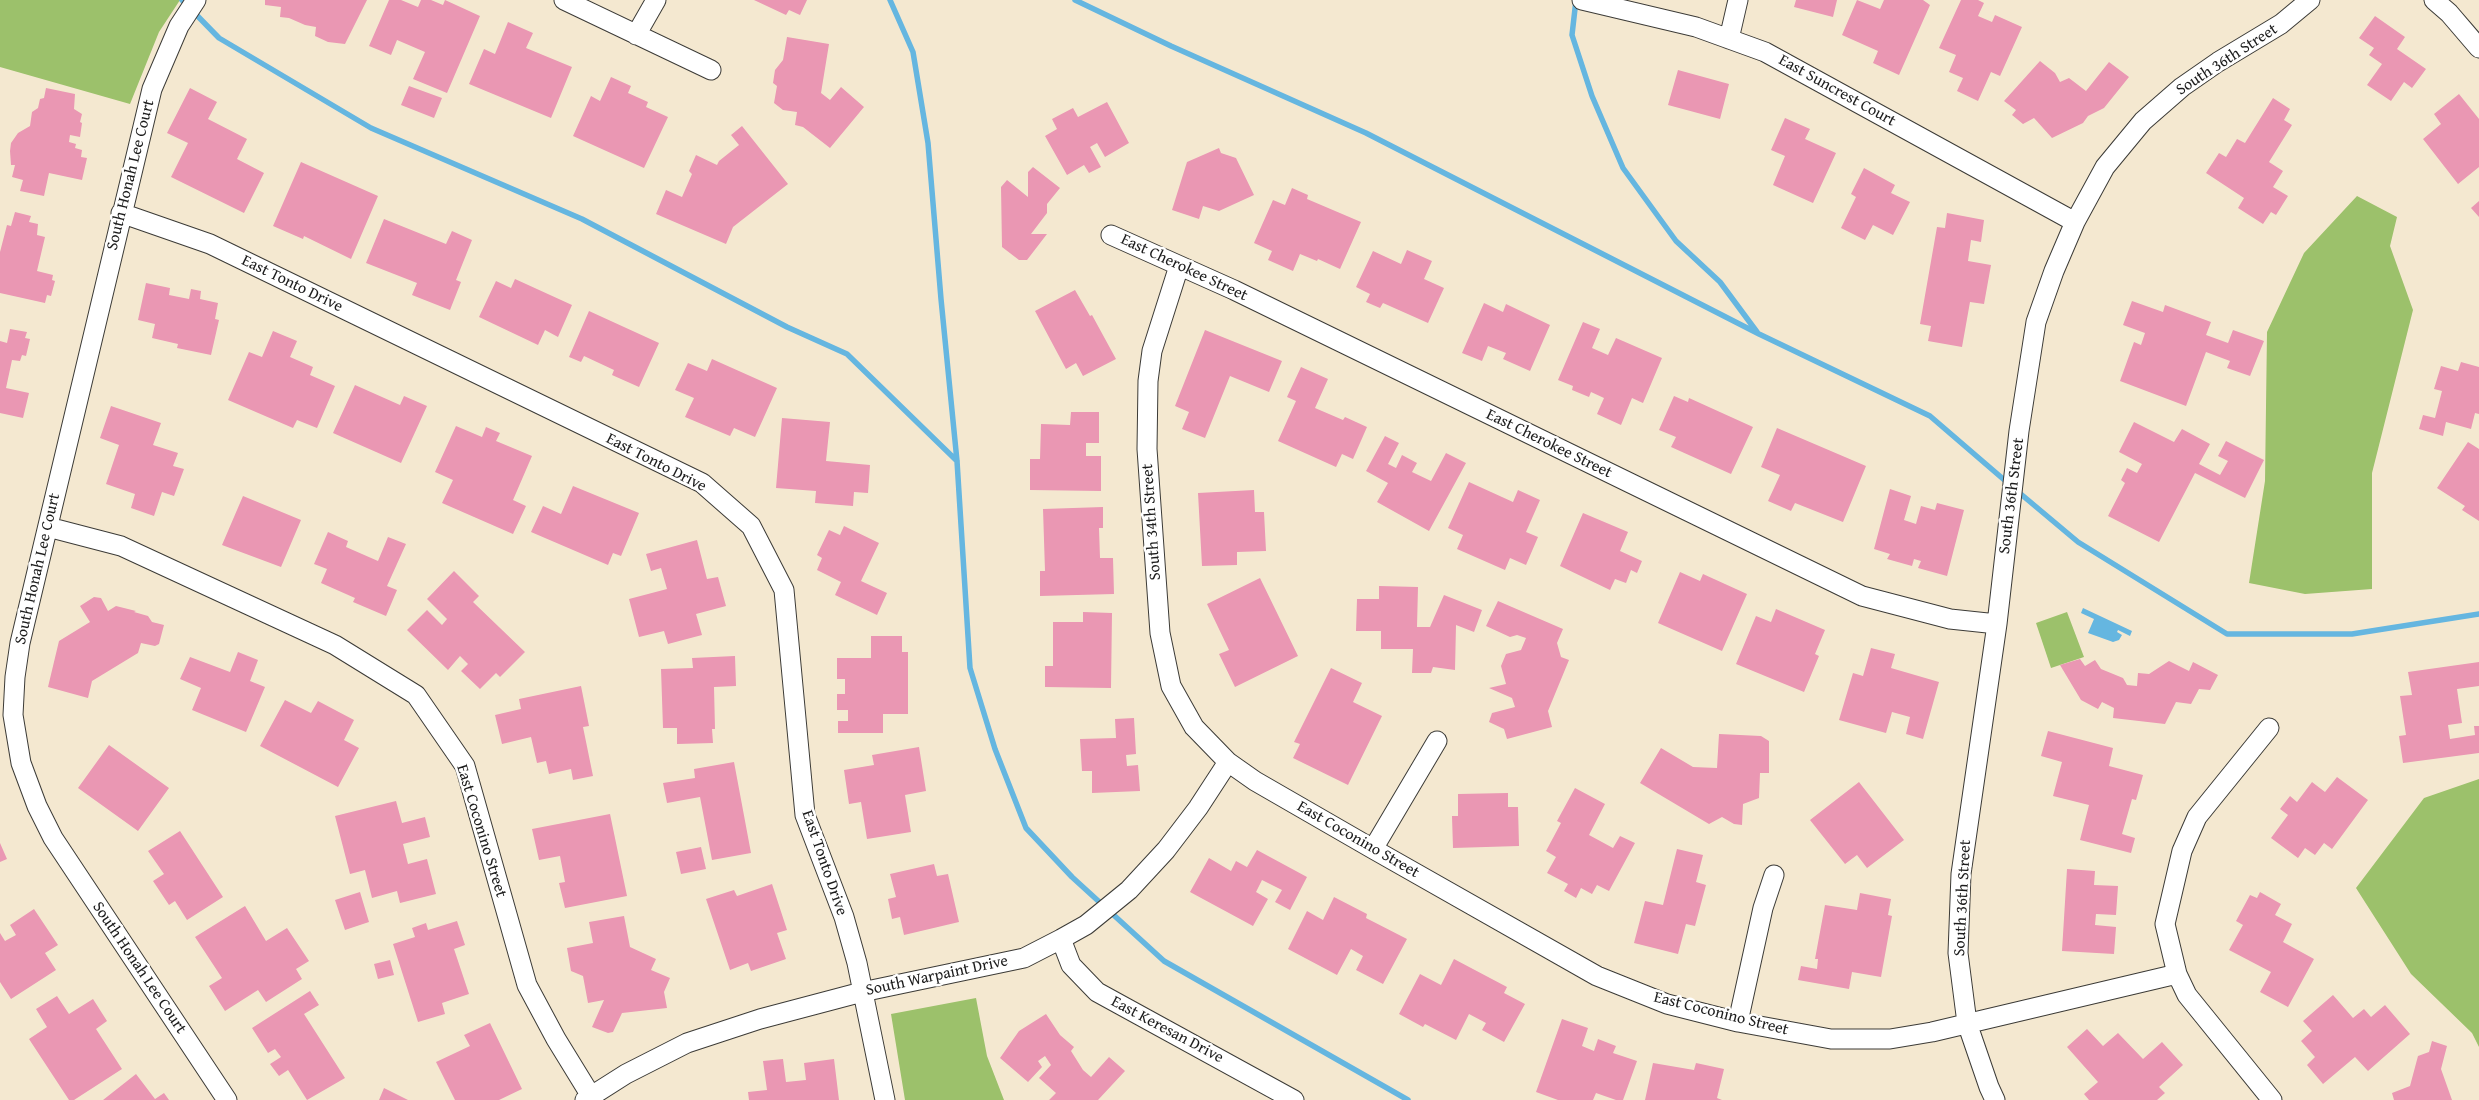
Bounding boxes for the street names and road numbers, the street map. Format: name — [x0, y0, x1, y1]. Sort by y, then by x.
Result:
street label: South 36th Street — [2173, 20, 2281, 100]
street label: East Suncrest Court — [1775, 51, 1899, 131]
street label: South Honah Lee Court — [103, 98, 159, 252]
street label: East Cherokee Street — [1118, 230, 1250, 306]
street label: East Tonto Drive — [238, 251, 346, 317]
street label: East Cherokee Street — [1483, 405, 1615, 483]
street label: East Tonto Drive — [603, 429, 709, 497]
street label: South 36th Street — [1995, 437, 2029, 555]
street label: South 34th Street — [1138, 463, 1166, 581]
street label: South Honah Lee Court — [11, 491, 65, 647]
street label: East Coconino Street — [452, 762, 510, 900]
street label: East Coconino Street — [1293, 797, 1423, 883]
street label: East Tonto Drive — [797, 808, 851, 918]
street label: South 36th Street — [1950, 839, 1976, 957]
street label: South Honah Lee Court — [88, 898, 190, 1038]
street label: South Warpaint Drive — [864, 952, 1010, 1000]
street label: East Coconino Street — [1652, 988, 1790, 1040]
street label: East Keresan Drive — [1108, 992, 1226, 1068]

